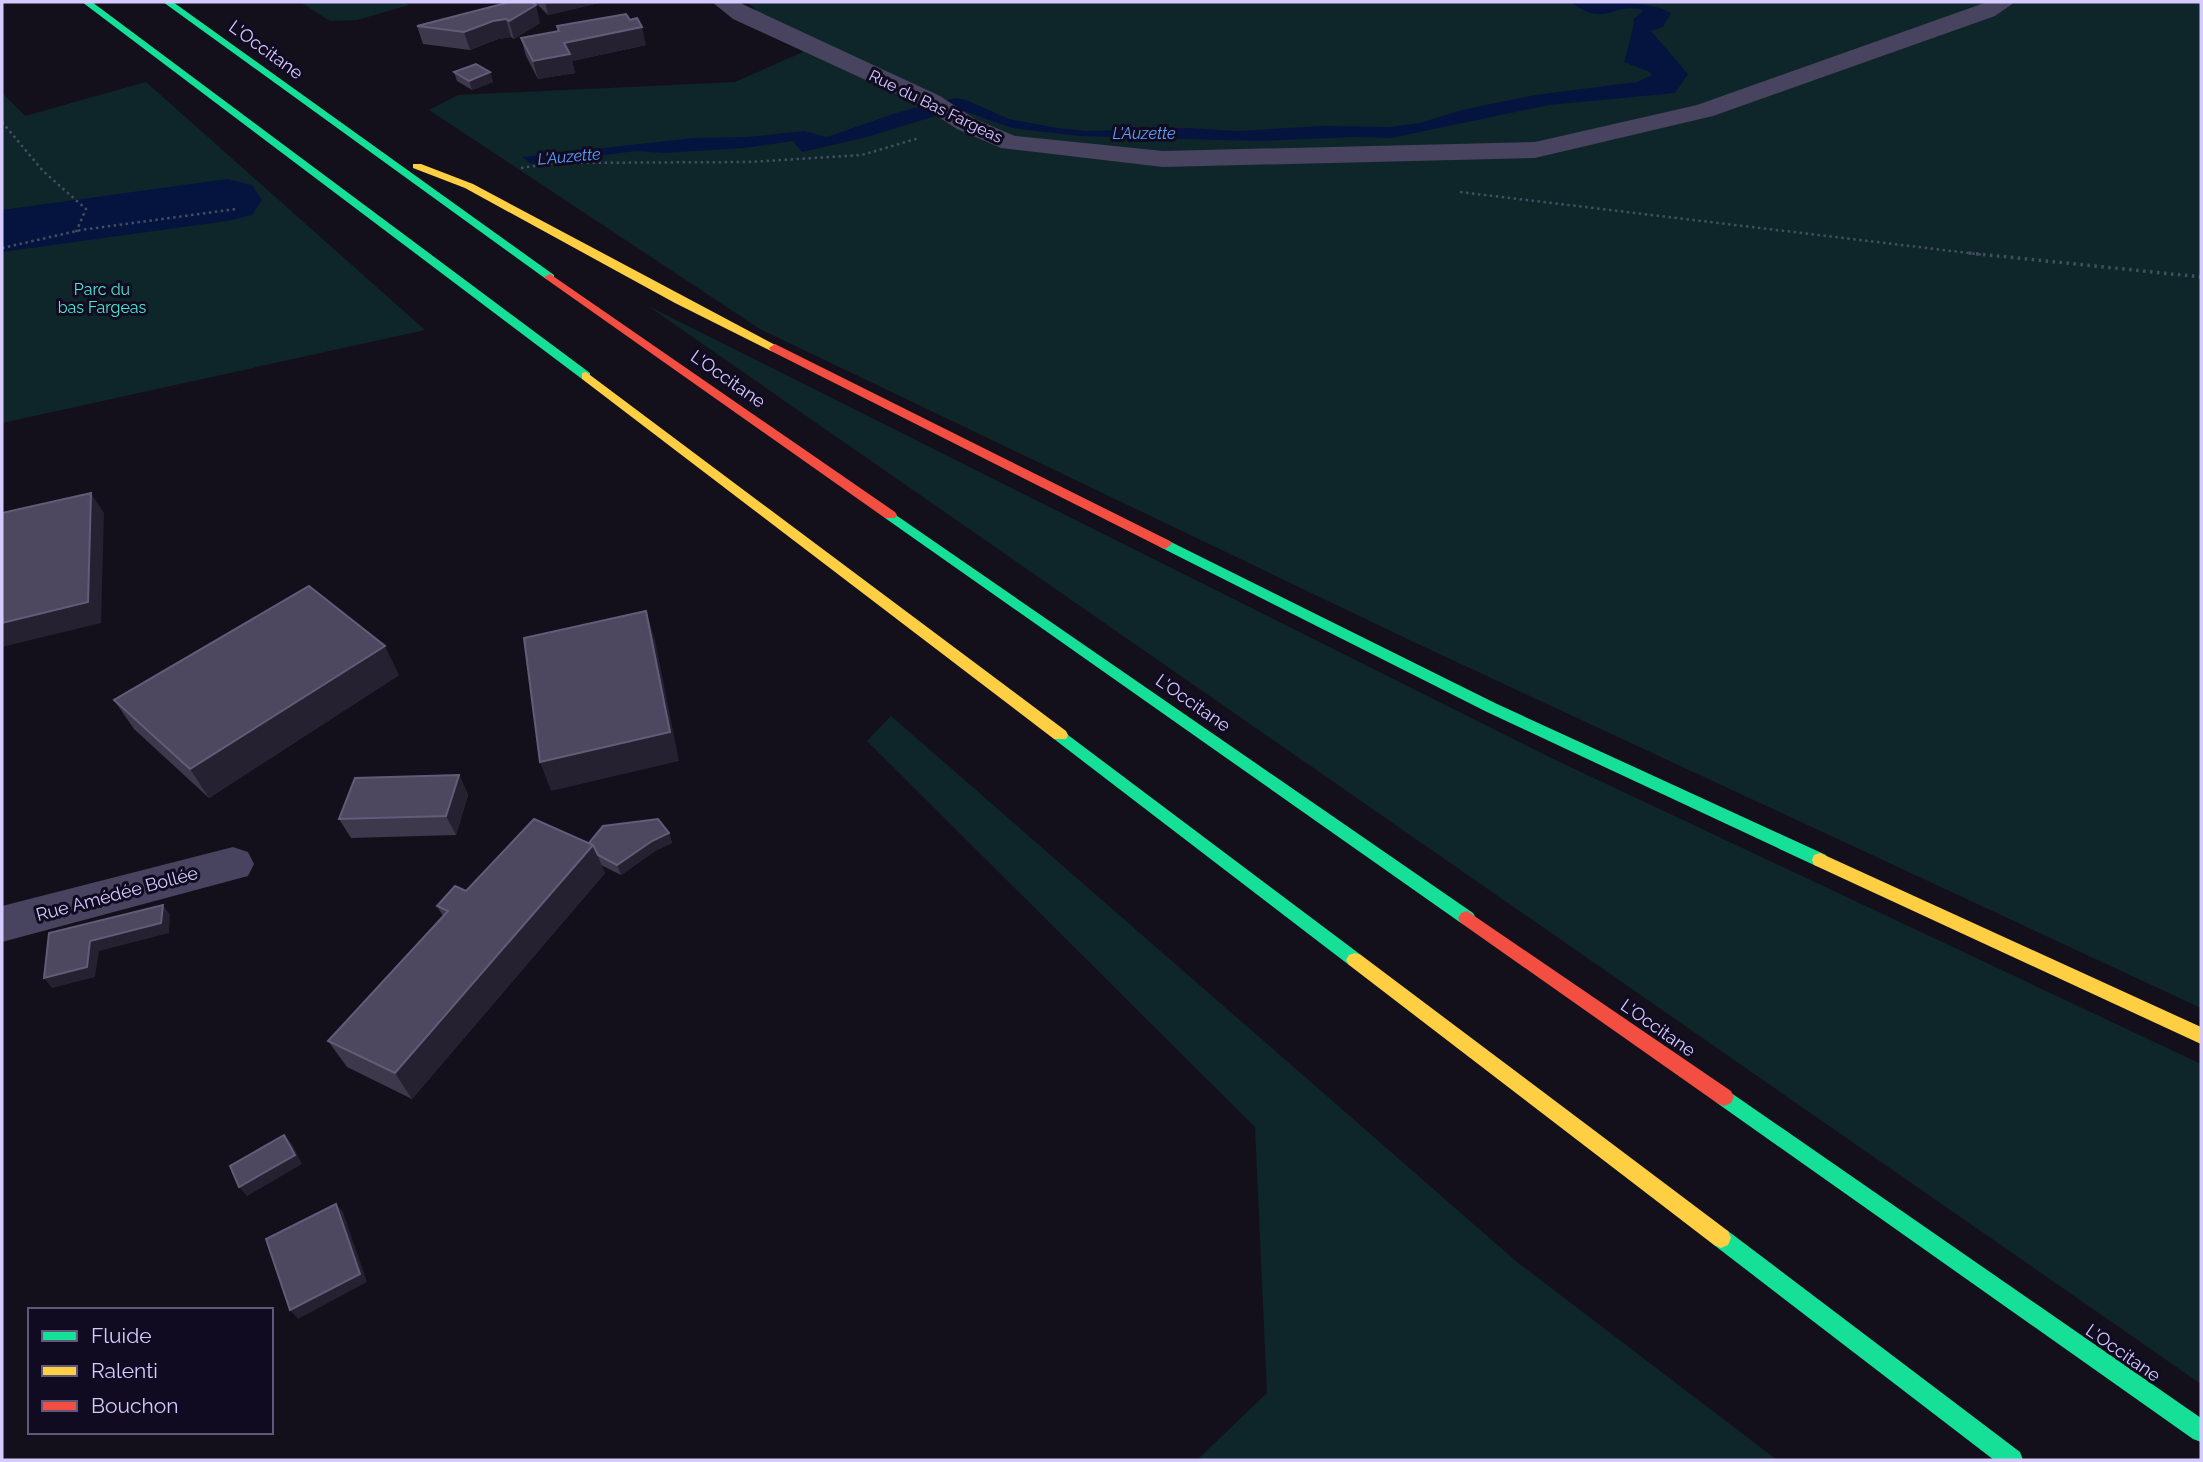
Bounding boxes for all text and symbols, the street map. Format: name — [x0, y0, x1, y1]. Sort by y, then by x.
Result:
street label: L'Occitane — [225, 16, 308, 84]
street label: Rue du Bas Fargeas — [866, 66, 1006, 147]
water label: L'Auzette — [1112, 124, 1176, 143]
water label: L'Auzette — [537, 144, 602, 169]
park label: Parc du bas Fargeas — [58, 280, 147, 317]
street label: L'Occitane — [687, 345, 770, 412]
street label: L'Occitane — [1152, 669, 1235, 736]
street label: Rue Amédée Bollée — [34, 862, 201, 925]
street label: L'Occitane — [1617, 994, 1700, 1061]
legend — [28, 1308, 273, 1434]
street label: L'Occitane — [2082, 1319, 2165, 1386]
text: Fluide — [91, 1323, 152, 1348]
text: Ralenti — [91, 1358, 158, 1383]
text: Bouchon — [91, 1393, 178, 1418]

